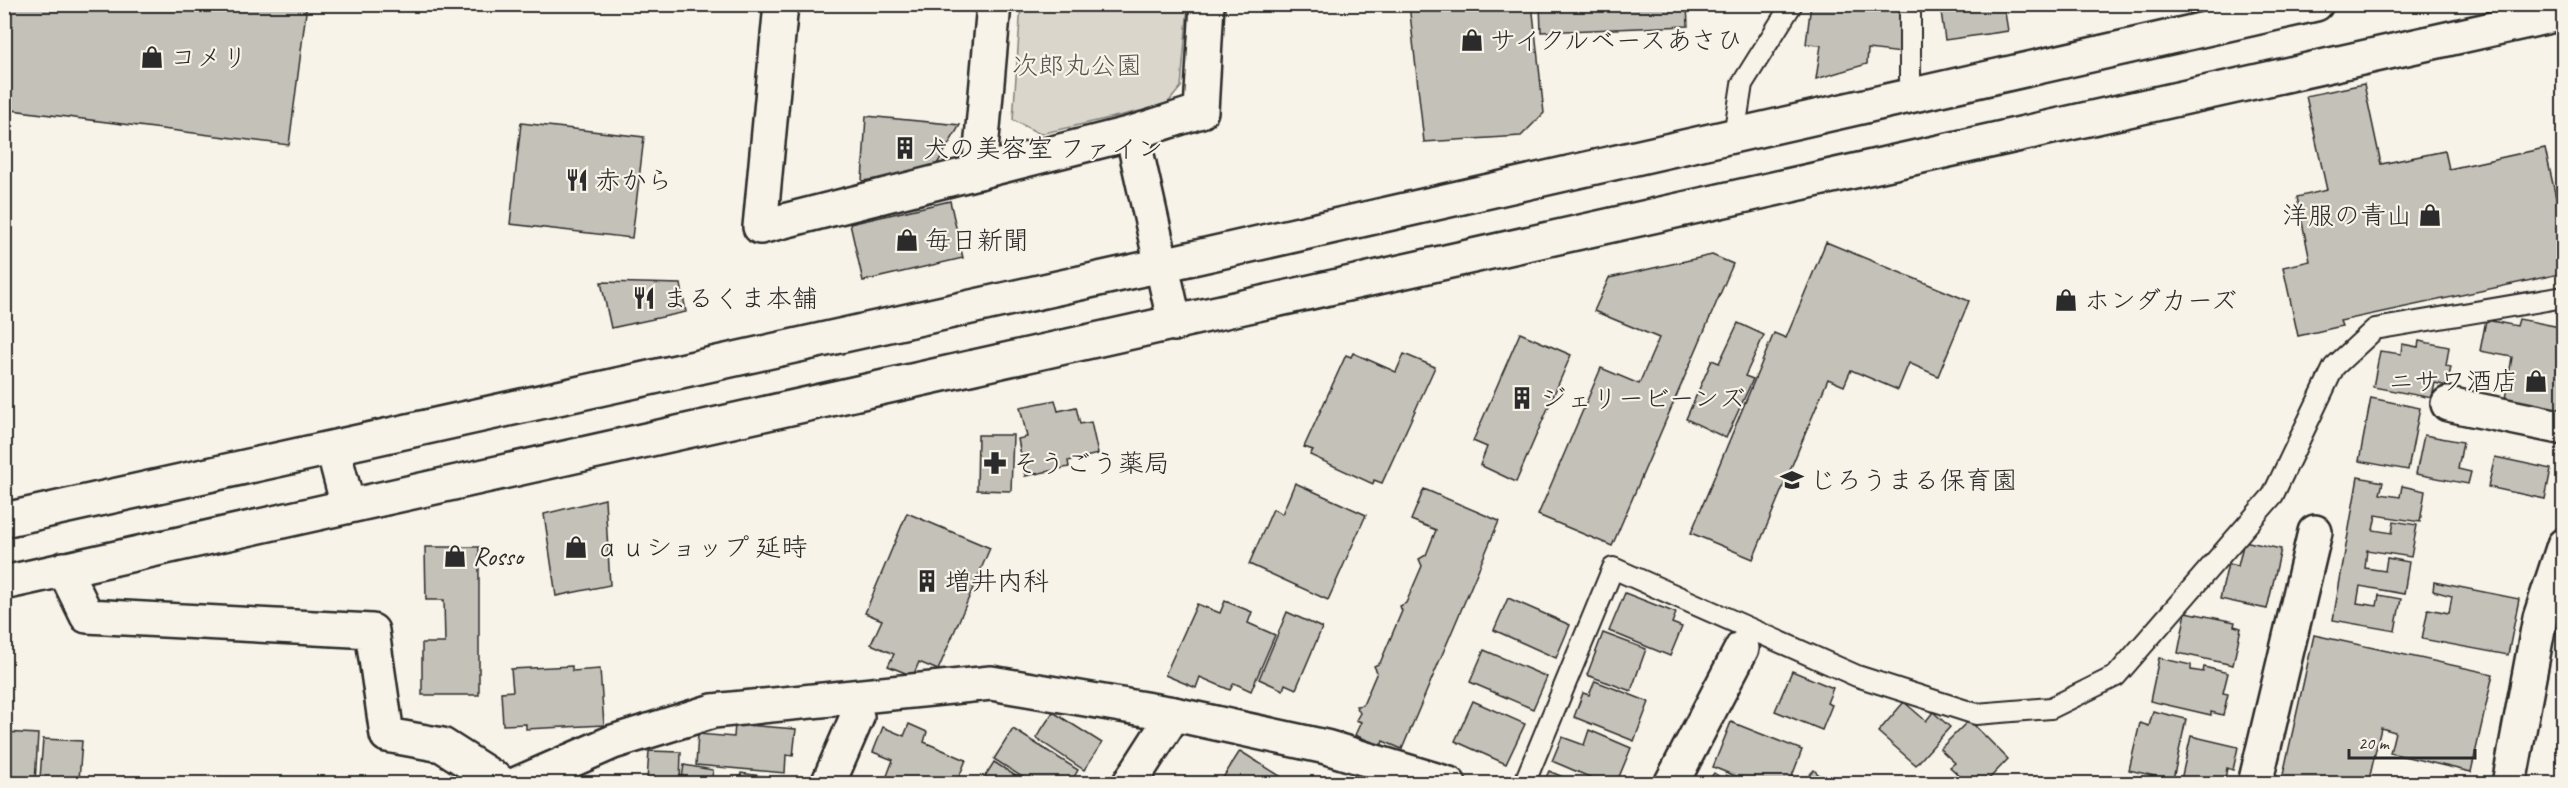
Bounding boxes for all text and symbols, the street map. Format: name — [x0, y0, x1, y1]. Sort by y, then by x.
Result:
place label: サイクルベースあさひ — [1490, 24, 1743, 57]
shop icon: サイクルベースあさひ — [1459, 27, 1485, 53]
place label: コメリ — [170, 41, 248, 74]
shop icon: コメリ — [139, 44, 165, 70]
park label: 次郎丸公園 — [1012, 49, 1142, 82]
place label: 犬の美容室 ファイン — [923, 132, 1163, 165]
building icon: 犬の美容室 ファイン — [892, 135, 918, 161]
place label: 赤から — [595, 164, 673, 197]
restaurant icon: 赤から — [564, 167, 590, 193]
place label: 洋服の青山 — [2282, 199, 2412, 232]
shop icon: 洋服の青山 — [2417, 202, 2443, 228]
place label: 毎日新聞 — [925, 224, 1029, 257]
shop icon: 毎日新聞 — [894, 227, 920, 253]
place label: まるくま本舗 — [662, 282, 818, 315]
place label: ホンダカーズ — [2084, 284, 2237, 317]
restaurant icon: まるくま本舗 — [631, 285, 657, 311]
shop icon: ホンダカーズ — [2053, 287, 2079, 313]
place label: ニサワ酒店 — [2388, 365, 2518, 398]
shop icon: ニサワ酒店 — [2523, 368, 2549, 394]
place label: ジェリービーンズ — [1540, 382, 1745, 415]
building icon: ジェリービーンズ — [1509, 385, 1535, 411]
place label: そうごう薬局 — [1013, 447, 1170, 480]
pharmacy icon: そうごう薬局 — [982, 450, 1008, 476]
place label: じろうまる保育園 — [1810, 464, 2017, 497]
school or university icon: じろうまる保育園 — [1779, 467, 1805, 493]
place label: ａｕショップ 延時 — [594, 531, 807, 564]
shop icon: ａｕショップ 延時 — [563, 534, 589, 560]
place label: Rosso — [473, 540, 526, 573]
shop icon: Rosso — [442, 543, 468, 569]
place label: 増井内科 — [945, 565, 1049, 598]
building icon: 増井内科 — [914, 568, 940, 594]
scale bar — [2349, 722, 2475, 760]
text: 20 m — [2358, 732, 2391, 754]

